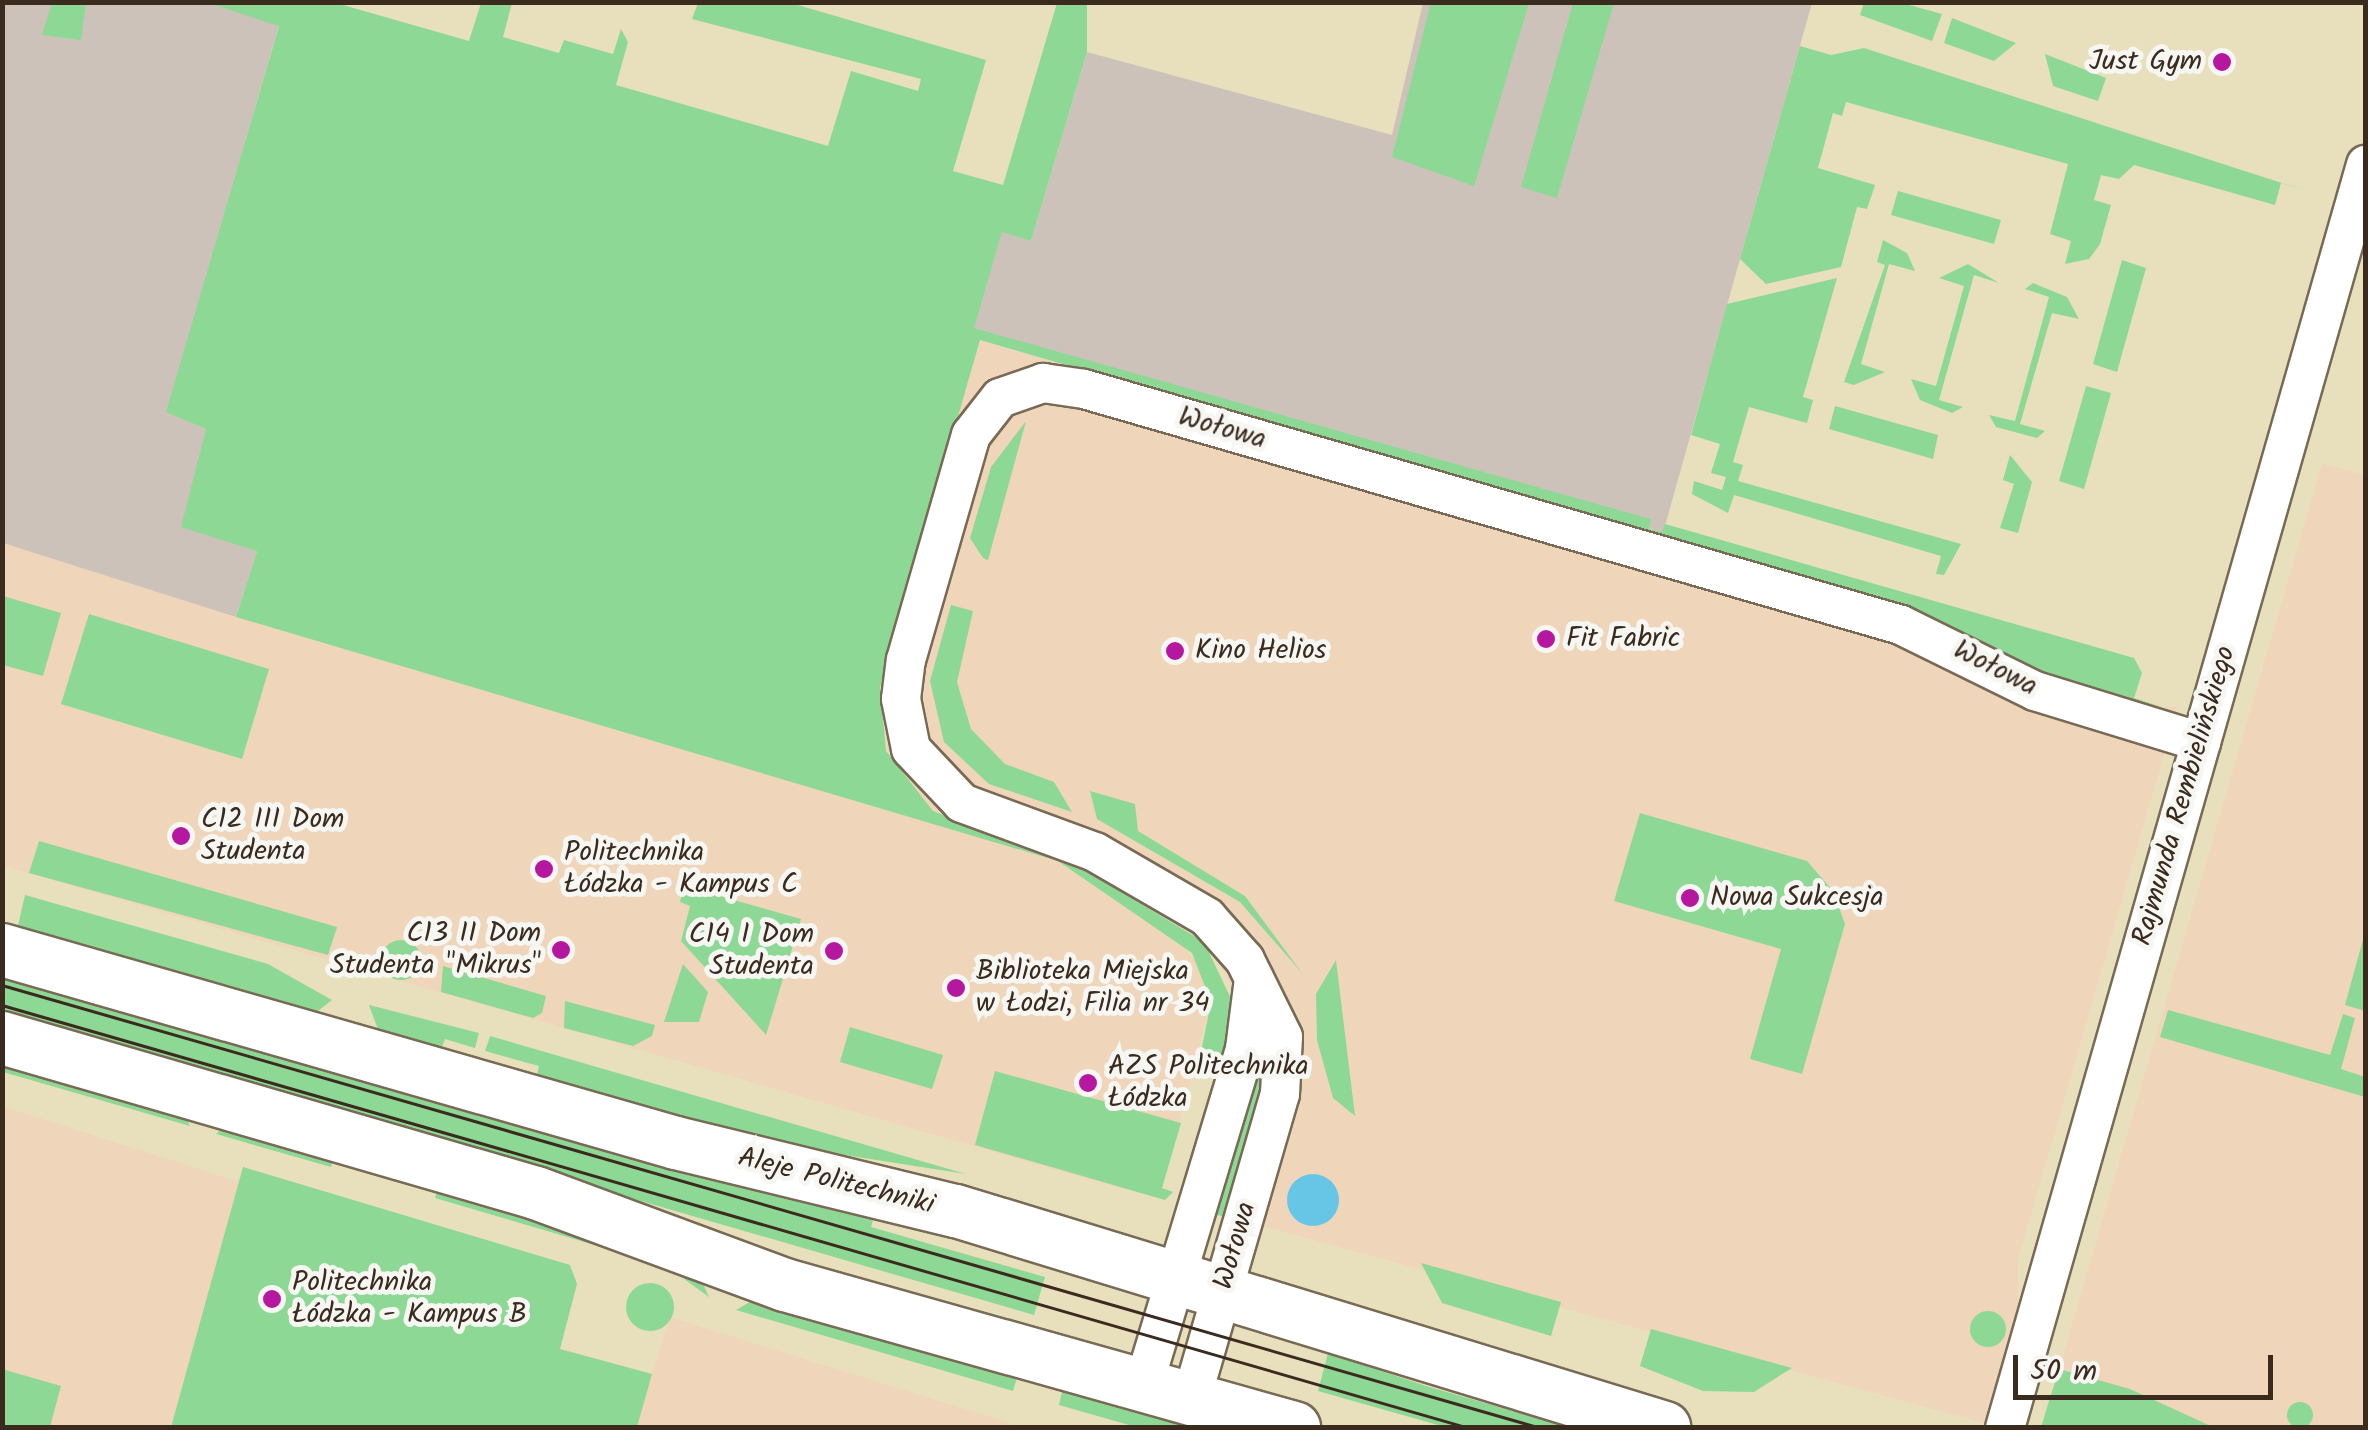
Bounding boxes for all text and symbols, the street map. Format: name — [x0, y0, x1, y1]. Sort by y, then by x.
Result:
place label: Just Gym — [2089, 45, 2202, 79]
marker: Just Gym — [2211, 51, 2233, 73]
street label: Wołowa — [1174, 401, 1270, 457]
place label: Fit Fabric — [1566, 622, 1680, 656]
marker: Fit Fabric — [1535, 628, 1557, 650]
place label: Kino Helios — [1195, 634, 1327, 668]
street label: Wołowa — [1948, 634, 2042, 704]
marker: Kino Helios — [1164, 640, 1186, 662]
street label: Rajmunda Rembielińskiego — [2126, 643, 2244, 949]
place label: C12 III Dom Studenta — [201, 803, 344, 869]
marker: C12 III Dom Studenta — [170, 825, 192, 847]
place label: Politechnika Łódzka - Kampus C — [564, 836, 798, 902]
marker: Politechnika Łódzka - Kampus C — [533, 858, 555, 880]
place label: Nowa Sukcesja — [1710, 881, 1884, 915]
marker: Nowa Sukcesja — [1679, 887, 1701, 909]
place label: C13 II Dom Studenta "Mikrus" — [330, 917, 541, 983]
place label: C14 I Dom Studenta — [689, 918, 814, 984]
marker: C13 II Dom Studenta "Mikrus" — [550, 939, 572, 961]
marker: C14 I Dom Studenta — [823, 940, 845, 962]
place label: Biblioteka Miejska w Łodzi, Filia nr 34 — [976, 955, 1210, 1021]
marker: Biblioteka Miejska w Łodzi, Filia nr 34 — [945, 977, 967, 999]
place label: AZS Politechnika Łódzka — [1108, 1050, 1309, 1116]
marker: AZS Politechnika Łódzka — [1077, 1072, 1099, 1094]
street label: Aleje Politechniki — [734, 1141, 938, 1223]
street label: Wołowa — [1208, 1198, 1264, 1294]
place label: Politechnika Łódzka - Kampus B — [292, 1266, 527, 1332]
marker: Politechnika Łódzka - Kampus B — [261, 1288, 283, 1310]
scale bar — [2018, 1335, 2278, 1397]
text: 50 m — [2030, 1348, 2097, 1396]

